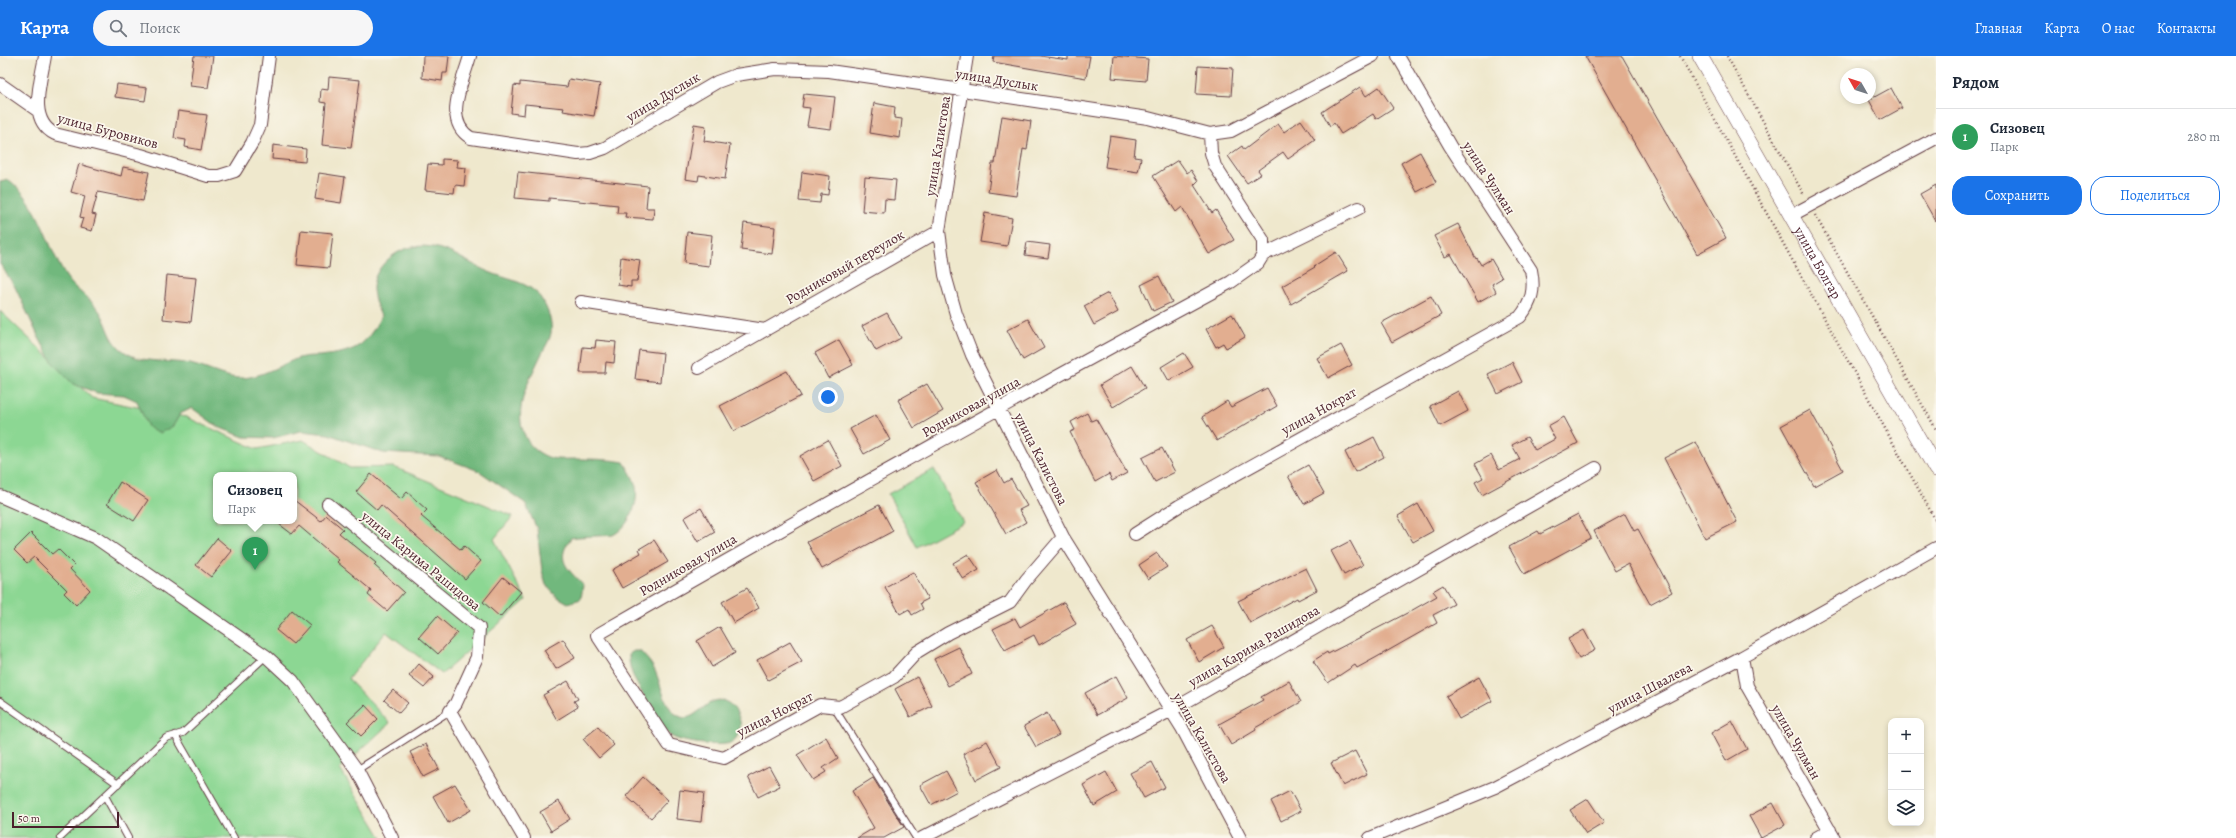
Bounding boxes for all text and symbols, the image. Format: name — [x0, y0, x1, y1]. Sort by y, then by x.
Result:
search box — [93, 10, 373, 46]
text: Карта — [20, 15, 69, 41]
icon: search — [107, 17, 129, 39]
text: Поиск — [139, 18, 180, 38]
text: Главная — [1975, 19, 2022, 38]
text: Карта — [2044, 19, 2080, 38]
text: О нас — [2102, 19, 2135, 38]
text: Контакты — [2157, 19, 2216, 38]
street label: улица Дуслык — [953, 64, 1040, 96]
street label: улица Дуслык — [622, 67, 704, 127]
north arrow — [1840, 68, 1876, 104]
text: Рядом — [1952, 71, 1999, 94]
street label: улица Калистова — [921, 94, 955, 199]
street label: улица Буровиков — [55, 108, 161, 154]
text: Сизовец — [1990, 118, 2045, 138]
text: 1 — [1963, 128, 1967, 145]
text: 280 m — [2187, 128, 2220, 145]
street label: улица Чулман — [1458, 137, 1520, 218]
text: Парк — [1990, 138, 2019, 155]
button: Сохранить — [1952, 176, 2082, 215]
button: Поделиться — [2090, 176, 2220, 215]
street label: улица Болгар — [1789, 222, 1846, 302]
street label: Родниковый переулок — [782, 225, 908, 309]
street label: Родниковая улица — [918, 372, 1024, 442]
street label: улица Нократ — [1277, 383, 1360, 440]
your location — [818, 387, 838, 407]
street label: улица Калистова — [1009, 409, 1073, 509]
popup — [213, 472, 297, 524]
text: Сизовец — [228, 480, 282, 500]
text: Парк — [228, 500, 256, 517]
street label: улица Карима Рашидова — [357, 506, 485, 615]
street label: Родниковая улица — [636, 529, 741, 601]
pin: 1 — [242, 537, 268, 570]
street label: улица Карима Рашидова — [1184, 600, 1324, 692]
street label: улица Швалева — [1604, 658, 1696, 719]
street label: улица Нократ — [733, 687, 816, 742]
street label: улица Калистова — [1168, 688, 1236, 787]
street label: улица Чулман — [1766, 700, 1825, 783]
map controls — [1888, 718, 1924, 826]
button: + — [1888, 718, 1924, 754]
button: − — [1888, 754, 1924, 790]
button: layers — [1888, 790, 1924, 826]
scale bar — [12, 810, 119, 829]
text: 50 m — [18, 811, 40, 826]

